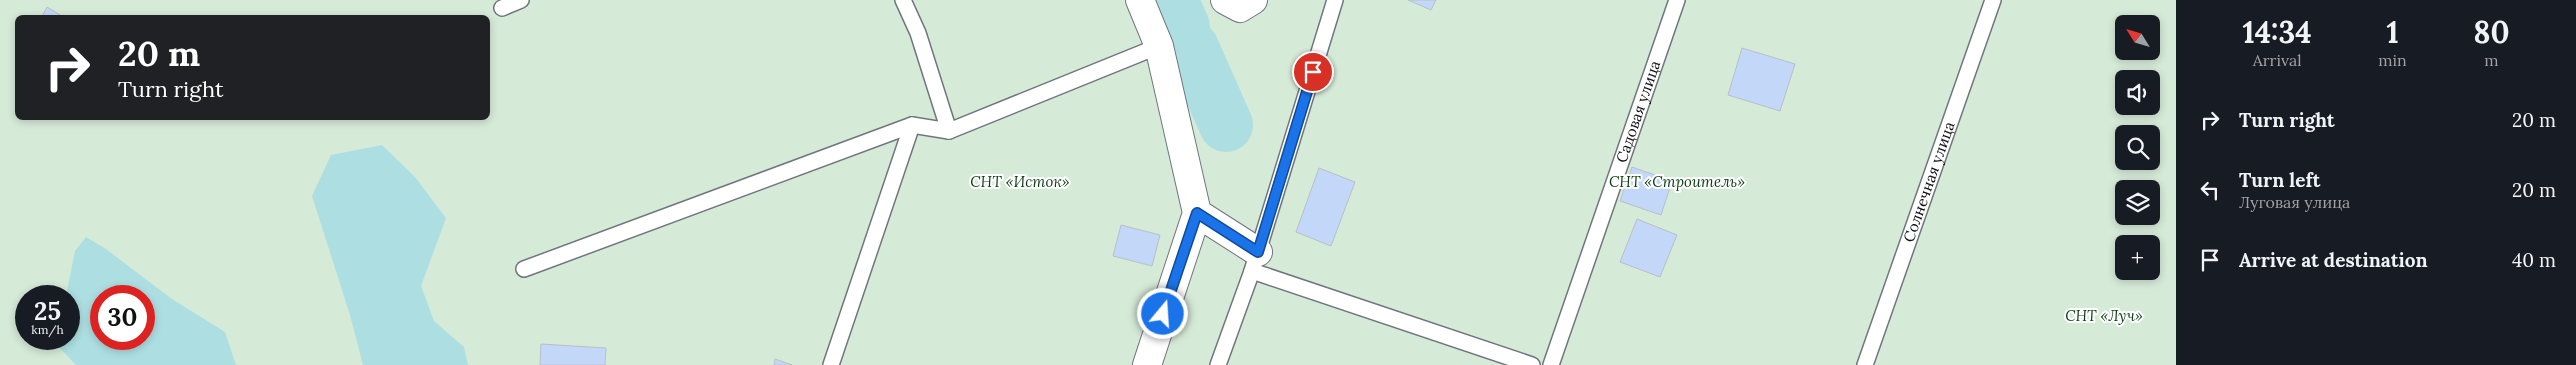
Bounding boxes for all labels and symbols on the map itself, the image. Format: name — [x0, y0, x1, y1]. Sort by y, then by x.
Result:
north arrow — [2115, 15, 2160, 60]
pin — [1292, 51, 1334, 93]
street label: Садовая улица — [1612, 58, 1664, 165]
street label: Солнечная улица — [1899, 119, 1959, 245]
park label: СНТ «Исток» — [970, 172, 1070, 191]
park label: СНТ «Строитель» — [1609, 172, 1745, 191]
speed limit sign: 30 — [90, 285, 155, 350]
position arrow — [1136, 287, 1188, 339]
park label: СНТ «Луч» — [2065, 306, 2143, 325]

